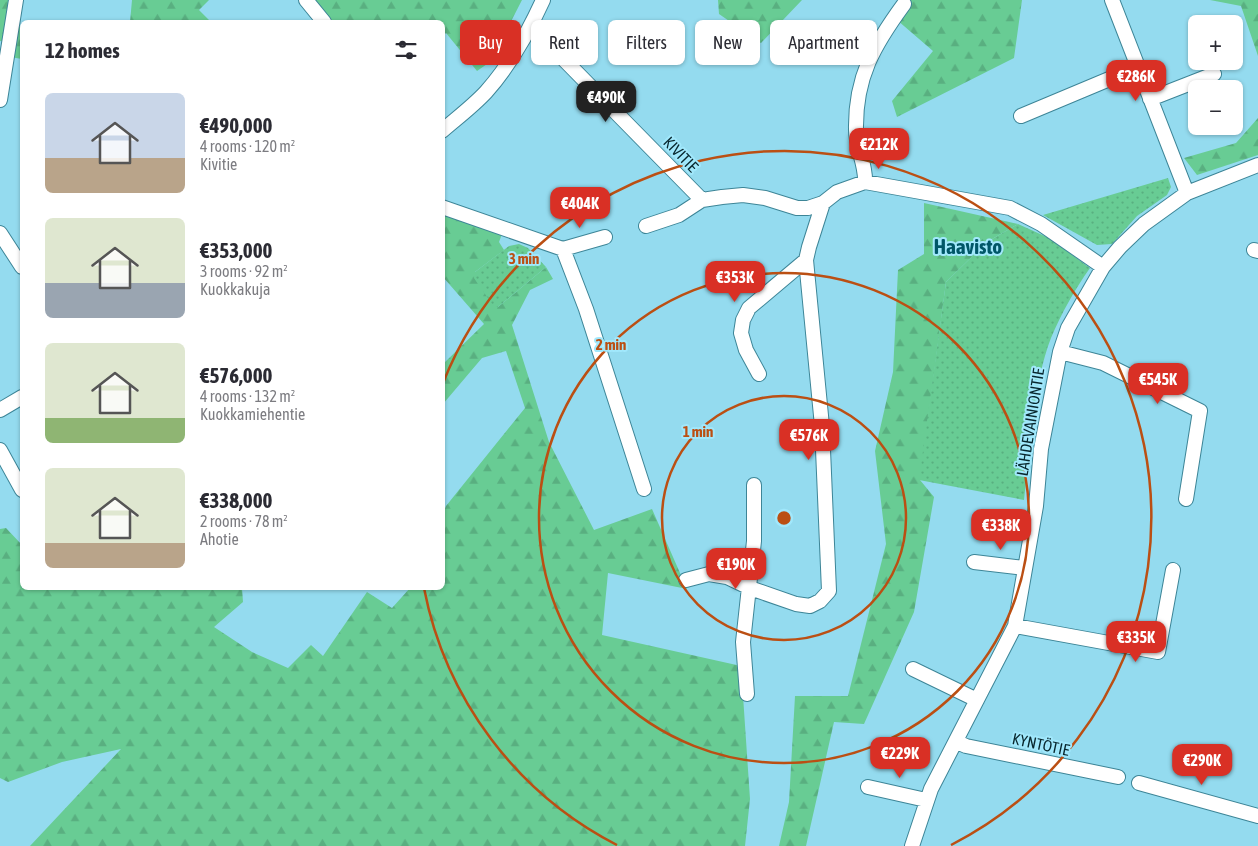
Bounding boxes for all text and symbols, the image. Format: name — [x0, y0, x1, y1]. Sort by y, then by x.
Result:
map controls — [1188, 15, 1243, 135]
button: + — [1188, 15, 1243, 70]
chip: Buy — [460, 20, 521, 65]
chip: Rent — [531, 20, 598, 65]
chip: Filters — [608, 20, 685, 65]
chip: New — [695, 20, 760, 65]
chip: Apartment — [770, 20, 877, 65]
icon: filters — [392, 36, 420, 64]
text: 12 homes — [45, 38, 120, 62]
pin: €286K — [1101, 59, 1171, 102]
text: €286K — [1117, 67, 1155, 85]
pin: €490K — [571, 80, 641, 123]
button: − — [1188, 80, 1243, 135]
text: €490K — [587, 88, 625, 106]
icon: home — [85, 113, 145, 173]
text: €490,000 — [200, 113, 272, 137]
pin: €212K — [844, 128, 914, 170]
street label: KIVITIE — [660, 133, 702, 175]
text: €212K — [860, 135, 898, 153]
text: 4 rooms · 120 m² — [200, 137, 295, 155]
text: Kivitie — [200, 155, 237, 173]
pin: €404K — [545, 186, 615, 229]
text: €404K — [561, 194, 599, 212]
district label: Haavisto — [934, 234, 1002, 258]
icon: home — [85, 238, 145, 298]
text: €353,000 — [200, 238, 272, 262]
text: 3 min — [509, 250, 539, 267]
pin: €353K — [700, 260, 770, 303]
text: 3 rooms · 92 m² — [200, 262, 288, 280]
text: €353K — [716, 268, 754, 286]
text: Kuokkakuja — [200, 280, 270, 298]
text: 2 min — [596, 336, 626, 353]
pin: €545K — [1123, 362, 1193, 405]
icon: home — [85, 363, 145, 423]
text: €576,000 — [200, 363, 272, 387]
street label: LÄHDEVAINIONTIE — [1013, 367, 1047, 477]
text: €545K — [1139, 370, 1177, 388]
text: 4 rooms · 132 m² — [200, 387, 295, 405]
text: Kuokkamiehentie — [200, 405, 305, 423]
pin: €576K — [774, 418, 844, 461]
text: 1 min — [683, 423, 713, 440]
text: €576K — [790, 426, 828, 444]
icon: home — [85, 488, 145, 548]
text: €338,000 — [200, 488, 272, 512]
pin: €338K — [966, 508, 1036, 551]
centre of rings — [775, 509, 793, 527]
text: 2 rooms · 78 m² — [200, 512, 288, 530]
text: €338K — [982, 516, 1020, 534]
text: Ahotie — [200, 530, 239, 548]
pin: €190K — [701, 548, 771, 590]
text: €190K — [717, 555, 755, 573]
pin: €335K — [1101, 620, 1171, 663]
text: €335K — [1117, 628, 1155, 646]
street label: KYNTÖTIE — [1011, 729, 1071, 759]
pin: €229K — [865, 736, 935, 779]
text: €229K — [881, 744, 919, 762]
pin: €290K — [1167, 744, 1237, 786]
text: €290K — [1183, 751, 1221, 769]

